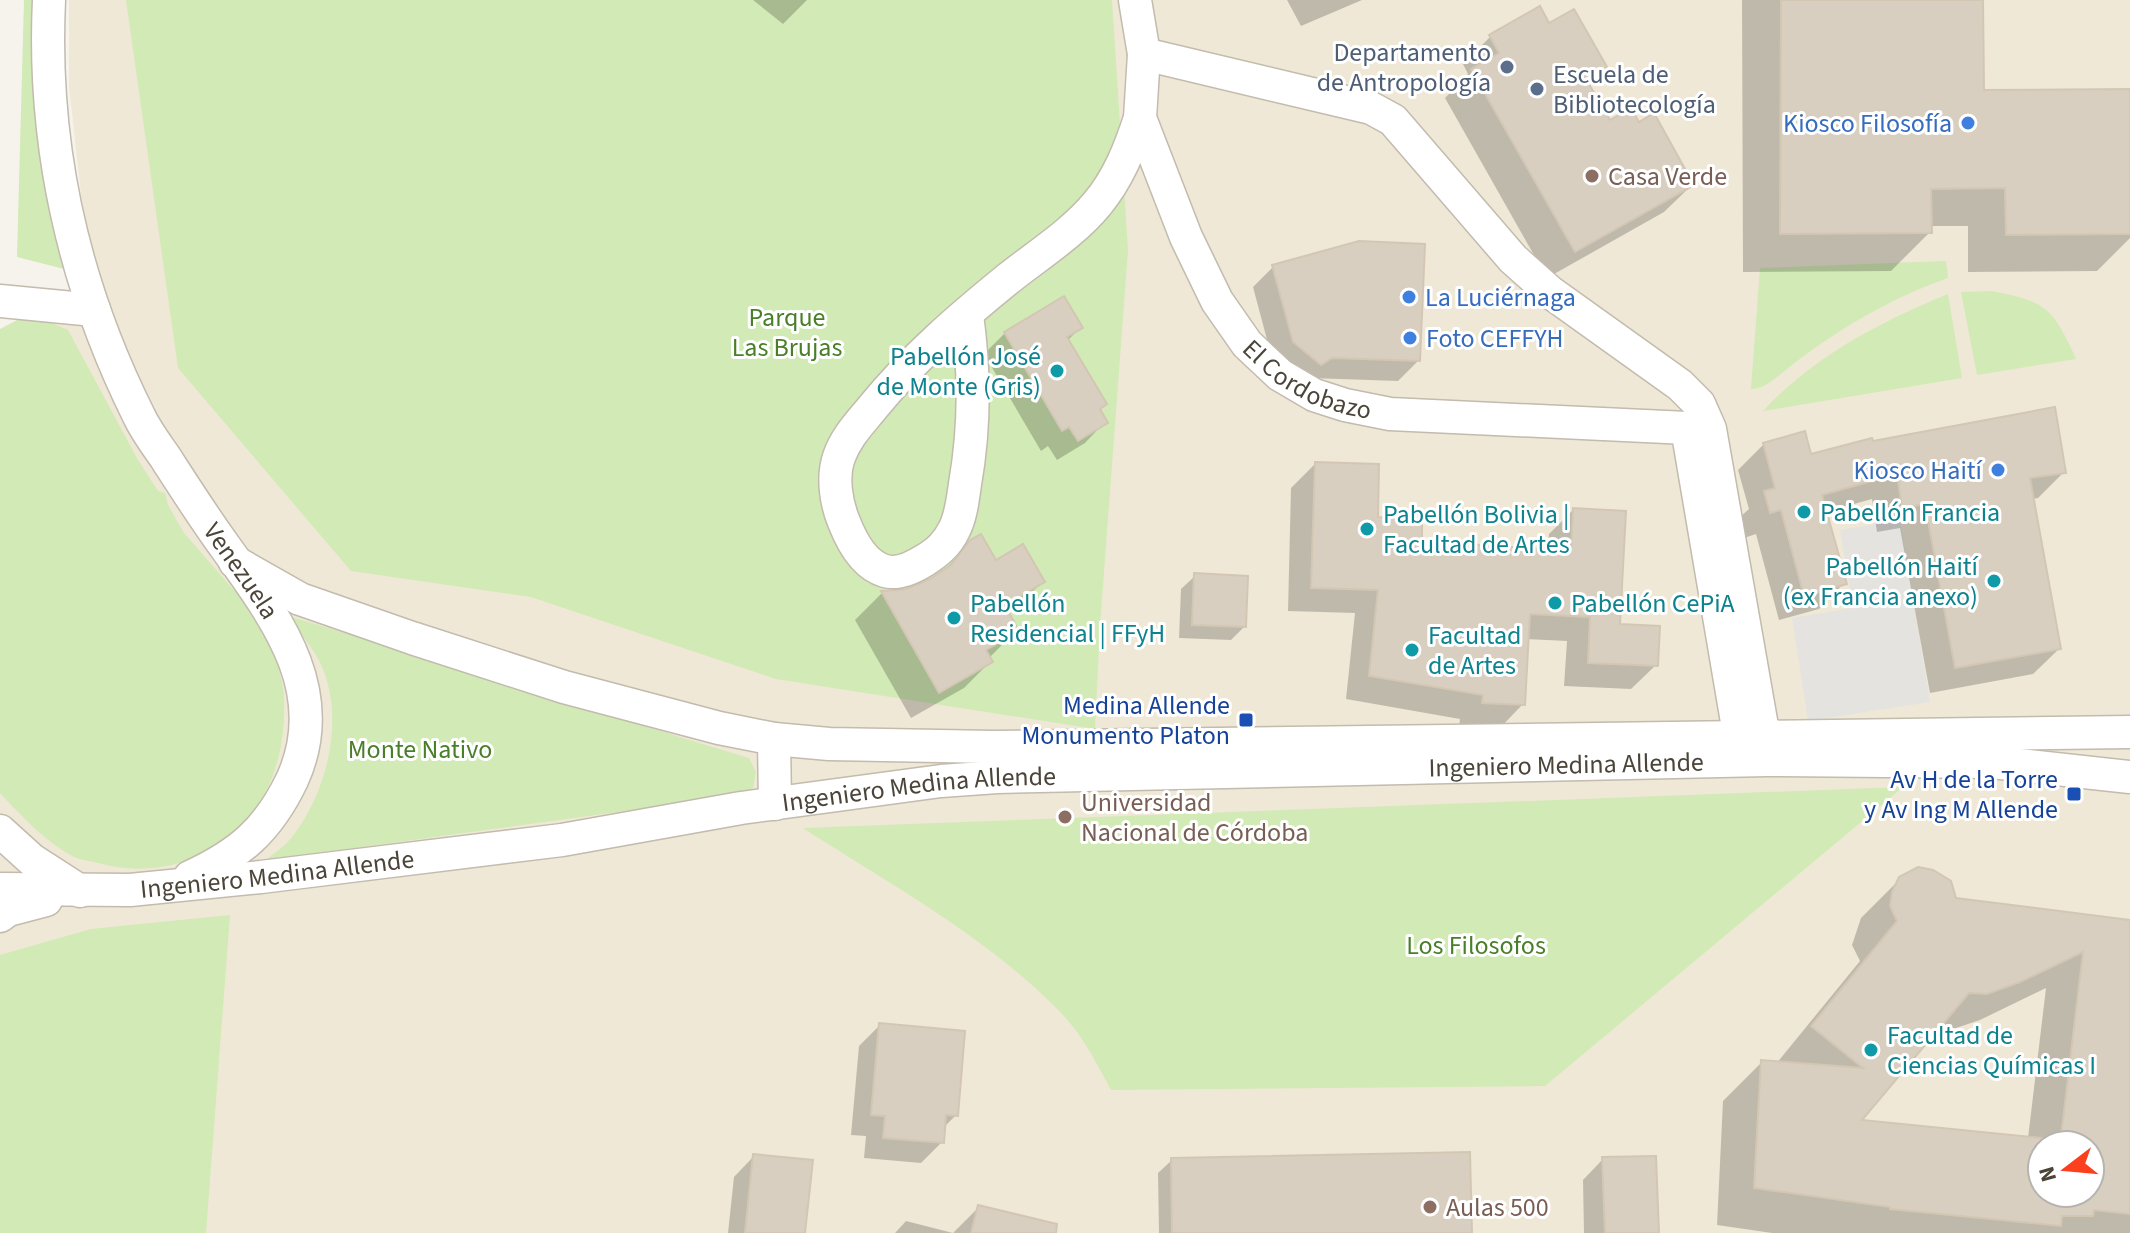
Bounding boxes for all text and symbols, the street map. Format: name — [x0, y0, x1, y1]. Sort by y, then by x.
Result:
place label: Departamento de Antropología — [1317, 34, 1491, 101]
place label: Escuela de Bibliotecología — [1553, 56, 1716, 123]
marker: Departamento de Antropología — [1498, 58, 1516, 76]
marker: Escuela de Bibliotecología — [1528, 80, 1546, 98]
place label: Kiosco Filosofía — [1783, 105, 1952, 142]
marker: Kiosco Filosofía — [1959, 114, 1977, 132]
place label: Casa Verde — [1608, 158, 1727, 195]
marker: Casa Verde — [1583, 167, 1601, 185]
place label: La Luciérnaga — [1425, 279, 1576, 316]
marker: La Luciérnaga — [1400, 288, 1418, 306]
park label: Parque Las Brujas — [732, 299, 842, 366]
place label: Foto CEFFYH — [1426, 320, 1563, 357]
marker: Foto CEFFYH — [1401, 329, 1419, 347]
street label: El Cordobazo — [1234, 331, 1375, 429]
place label: Pabellón José de Monte (Gris) — [877, 338, 1041, 405]
marker: Pabellón José de Monte (Gris) — [1048, 362, 1066, 380]
place label: Kiosco Haití — [1853, 452, 1984, 489]
marker: Kiosco Haití — [1989, 461, 2007, 479]
place label: Pabellón Francia — [1820, 494, 2000, 531]
place label: Pabellón Bolivia | Facultad de Artes — [1383, 496, 1570, 563]
marker: Pabellón Francia — [1795, 503, 1813, 521]
street label: Venezuela — [194, 515, 288, 626]
marker: Pabellón Bolivia | Facultad de Artes — [1358, 520, 1376, 538]
place label: Pabellón Haití (ex Francia anexo) — [1783, 548, 1980, 615]
marker: Pabellón Haití (ex Francia anexo) — [1985, 572, 2003, 590]
place label: Pabellón Residencial | FFyH — [970, 585, 1165, 652]
place label: Pabellón CePiA — [1571, 585, 1736, 622]
marker: Pabellón CePiA — [1546, 594, 1564, 612]
marker: Pabellón Residencial | FFyH — [945, 609, 963, 627]
place label: Facultad de Artes — [1428, 617, 1521, 684]
marker: Facultad de Artes — [1403, 641, 1421, 659]
place label: Medina Allende Monumento Platon — [1021, 687, 1230, 754]
marker: Medina Allende Monumento Platon — [1237, 711, 1255, 729]
park label: Monte Nativo — [348, 731, 492, 768]
street label: Ingeniero Medina Allende — [1428, 743, 1704, 786]
street label: Ingeniero Medina Allende — [780, 758, 1056, 821]
place label: Av H de la Torre y Av Ing M Allende — [1864, 761, 2058, 828]
place label: Universidad Nacional de Córdoba — [1081, 784, 1308, 851]
marker: Av H de la Torre y Av Ing M Allende — [2065, 785, 2083, 803]
marker: Universidad Nacional de Córdoba — [1056, 808, 1074, 826]
street label: Ingeniero Medina Allende — [138, 840, 416, 908]
park label: Los Filosofos — [1406, 927, 1546, 964]
place label: Facultad de Ciencias Químicas I — [1887, 1017, 2096, 1084]
marker: Facultad de Ciencias Químicas I — [1862, 1041, 1880, 1059]
north arrow — [2026, 1129, 2106, 1209]
text: N — [2030, 1163, 2065, 1186]
place label: Aulas 500 — [1446, 1189, 1549, 1226]
marker: Aulas 500 — [1421, 1198, 1439, 1216]

